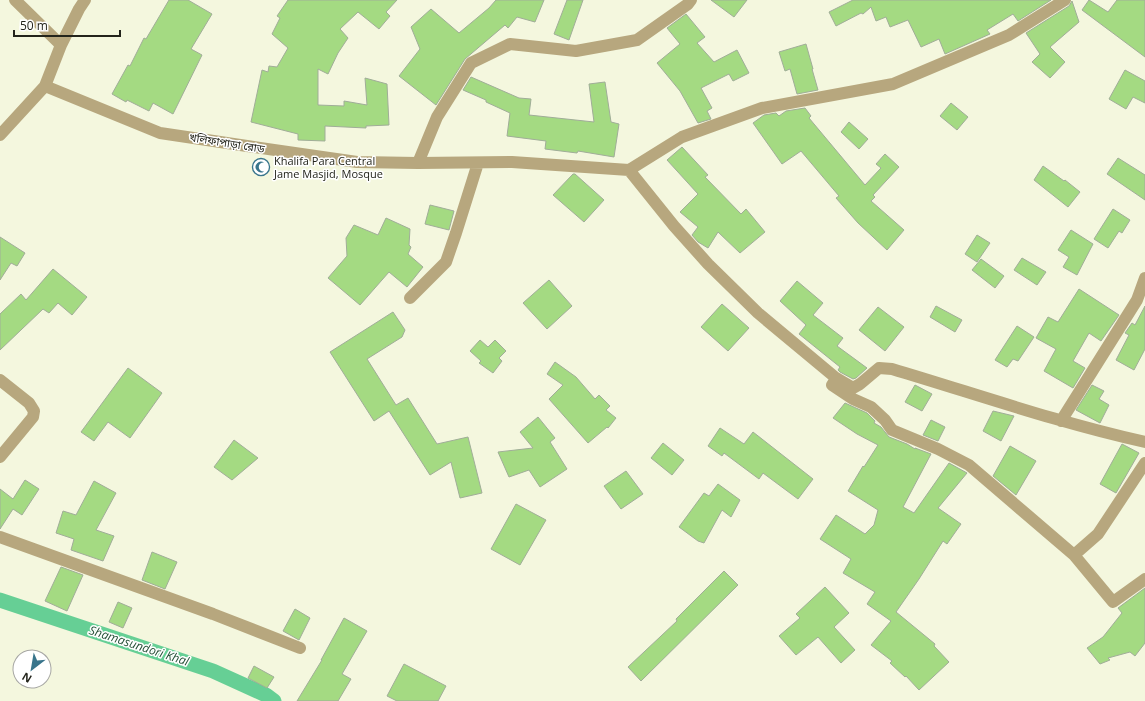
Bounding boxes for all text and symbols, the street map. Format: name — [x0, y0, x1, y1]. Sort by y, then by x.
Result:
scale bar — [14, 12, 120, 38]
text: 50 m — [20, 17, 48, 34]
street label: খলিফাপাড়া রোড — [188, 129, 266, 156]
place label: Khalifa Para Central Jame Masjid, Mosque — [273, 153, 383, 181]
mosque icon: Khalifa Para Central Jame Masjid, Mosque — [251, 157, 271, 177]
water label: Shamasundori Khal — [87, 621, 192, 670]
north arrow — [12, 649, 52, 689]
text: N — [19, 669, 34, 687]

